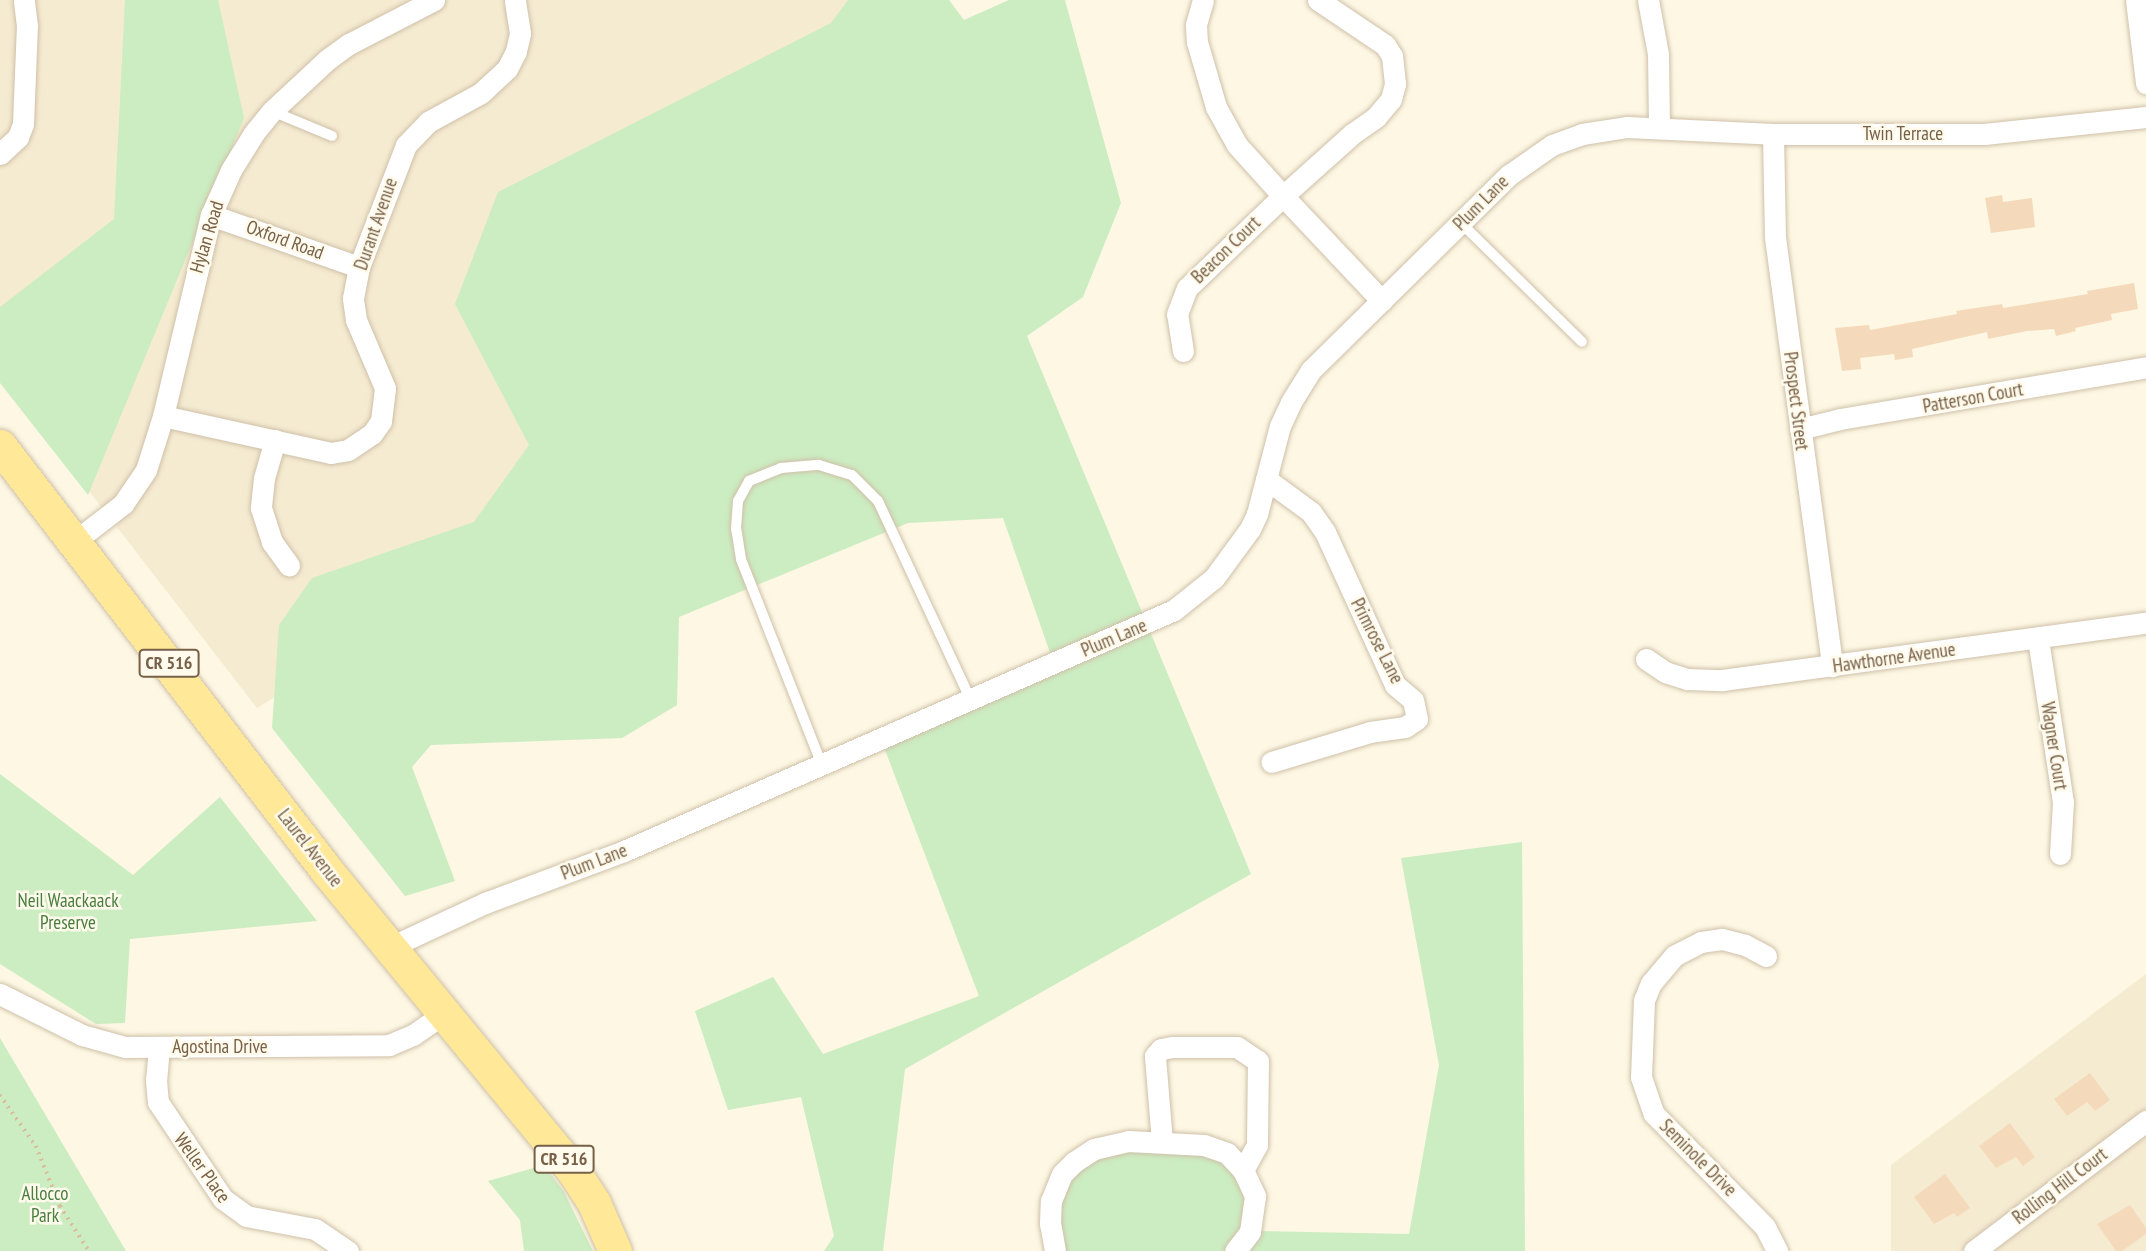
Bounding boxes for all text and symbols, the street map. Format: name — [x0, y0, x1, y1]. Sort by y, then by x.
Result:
street label: Twin Terrace — [1863, 123, 1943, 145]
street label: Plum Lane — [1449, 171, 1513, 235]
street label: Durant Avenue — [349, 175, 403, 273]
street label: Hylan Road — [185, 198, 229, 276]
street label: Beacon Court — [1187, 212, 1265, 288]
street label: Oxford Road — [243, 216, 327, 264]
street label: Prospect Street — [1779, 350, 1813, 452]
street label: Patterson Court — [1921, 378, 2025, 418]
street label: Primrose Lane — [1346, 594, 1408, 688]
street label: Plum Lane — [1078, 614, 1150, 662]
street label: Hawthorne Avenue — [1831, 638, 1957, 678]
road number: CR 516 — [138, 648, 200, 678]
street label: Wagner Court — [2036, 700, 2072, 792]
street label: Laurel Avenue — [272, 804, 348, 892]
street label: Plum Lane — [558, 839, 630, 885]
park label: Neil Waackaack Preserve — [17, 890, 119, 934]
street label: Agostina Drive — [172, 1036, 268, 1058]
street label: Seminole Drive — [1655, 1115, 1741, 1201]
street label: Weller Place — [169, 1129, 235, 1207]
street label: Rolling Hill Court — [2008, 1143, 2112, 1229]
road number: CR 516 — [532, 1144, 596, 1174]
park label: Allocco Park — [21, 1183, 69, 1227]

